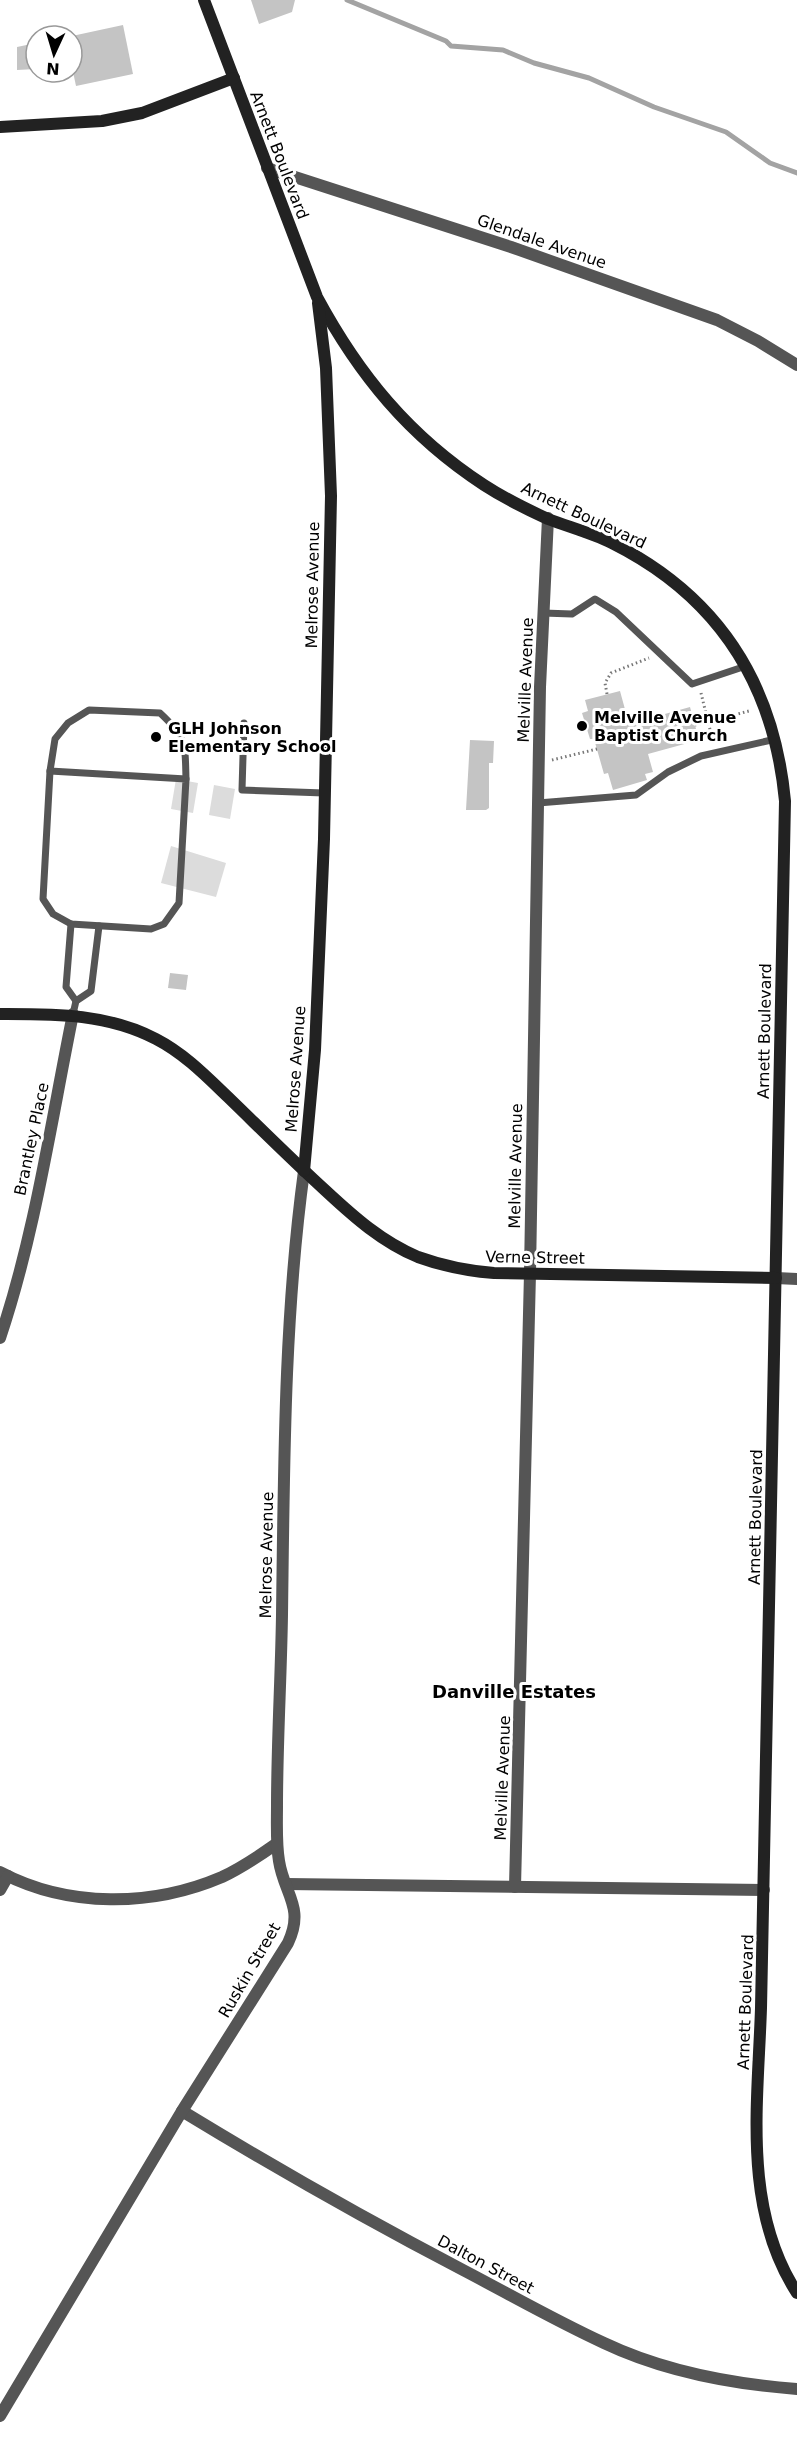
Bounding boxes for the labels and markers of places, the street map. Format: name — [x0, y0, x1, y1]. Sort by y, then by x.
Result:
place label: Melville Avenue Baptist Church — [594, 708, 736, 745]
place label: GLH Johnson Elementary School — [168, 719, 336, 756]
marker: Melville Avenue Baptist Church — [575, 719, 589, 733]
marker: GLH Johnson Elementary School — [149, 730, 163, 744]

